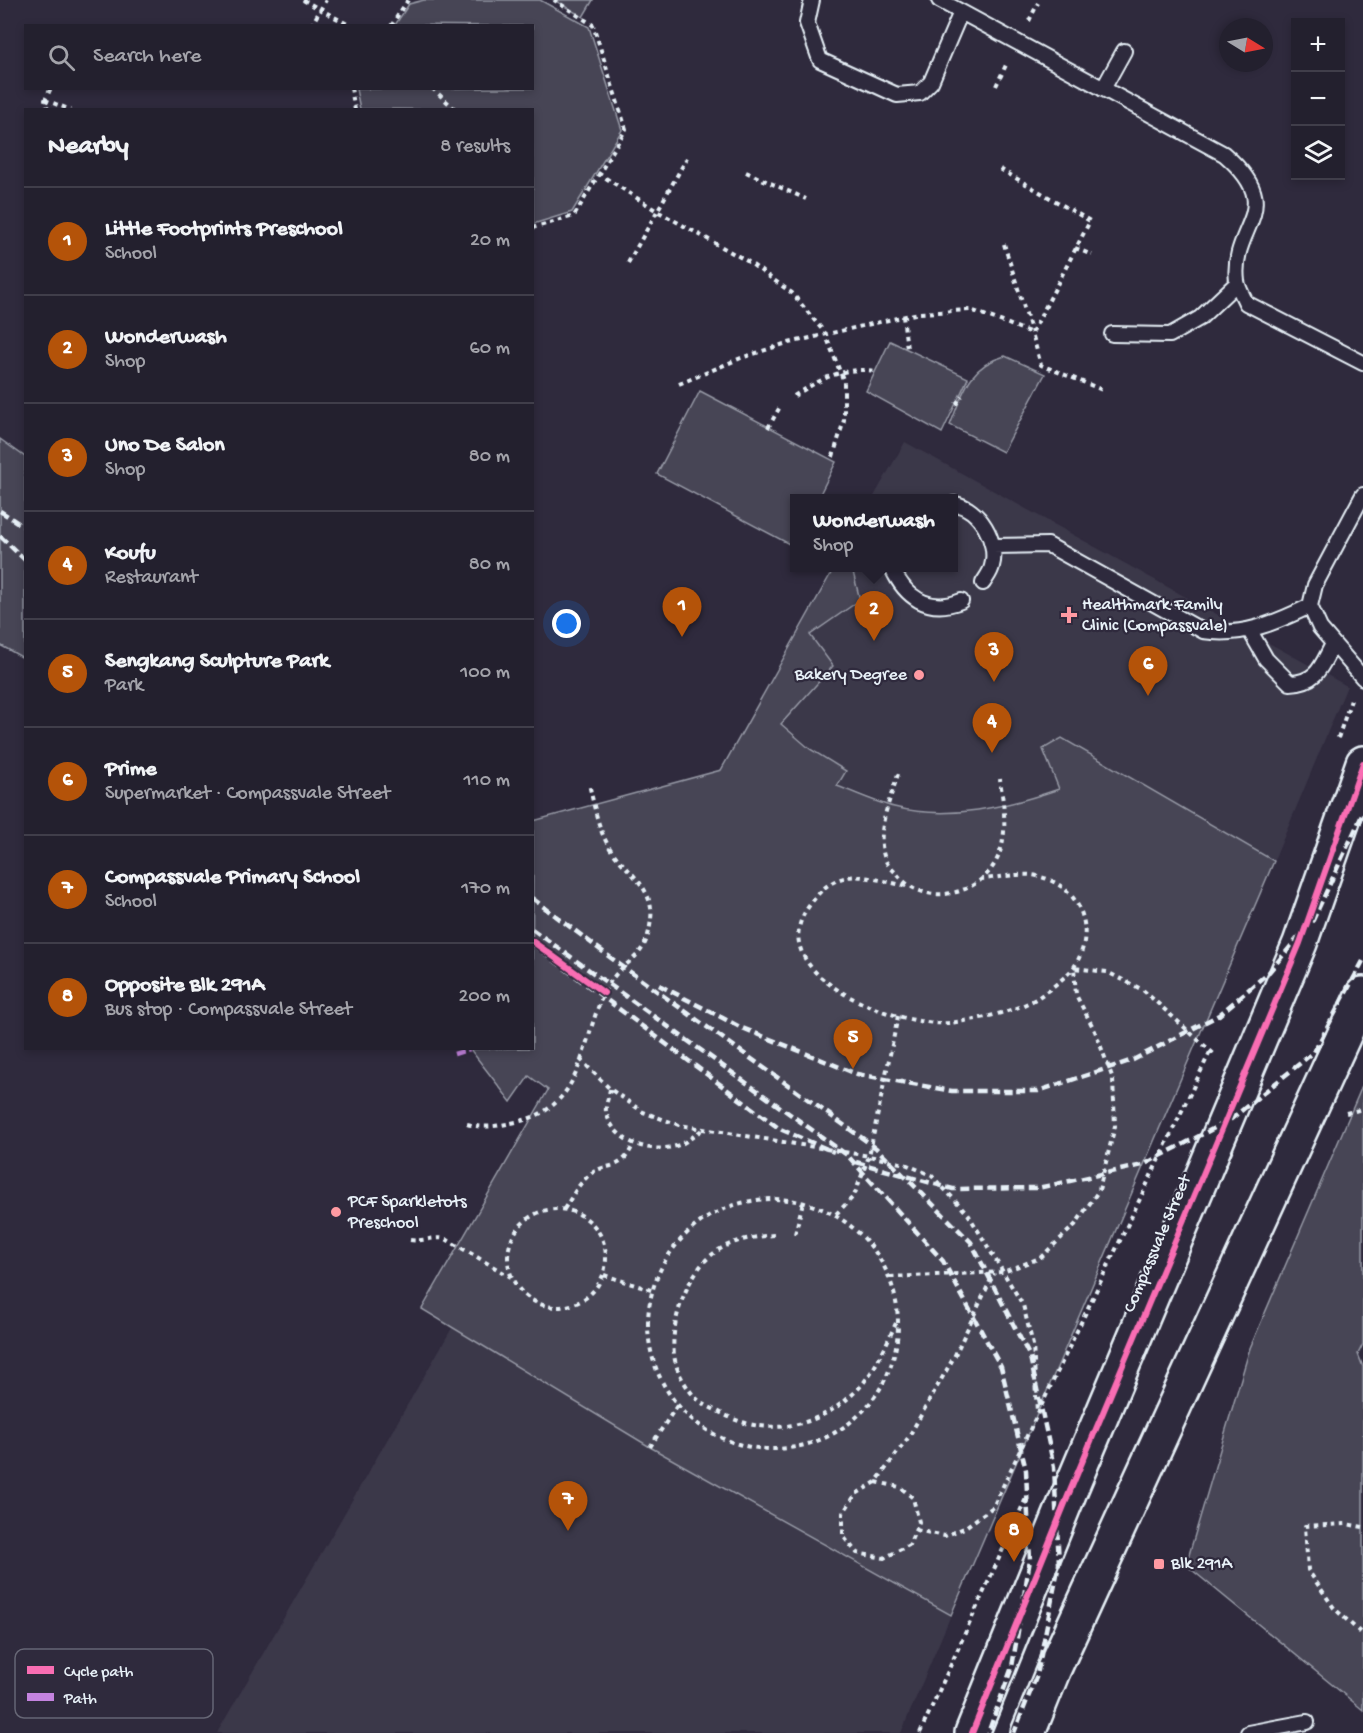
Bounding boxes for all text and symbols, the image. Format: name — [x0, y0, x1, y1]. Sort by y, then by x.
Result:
north arrow — [1219, 18, 1273, 72]
map controls — [1291, 18, 1345, 180]
button: + — [1291, 18, 1345, 72]
search box — [24, 24, 534, 90]
icon: search — [45, 41, 78, 74]
text: Search here — [93, 44, 201, 70]
button: − — [1291, 72, 1345, 126]
button: layers — [1291, 126, 1345, 180]
text: Nearby — [48, 132, 129, 163]
text: 8 results — [440, 136, 510, 159]
text: Little Footprints Preschool — [105, 217, 343, 243]
text: 1 — [63, 230, 72, 253]
text: 20 m — [470, 230, 510, 253]
text: School — [105, 243, 157, 266]
text: Wonderwash — [105, 325, 227, 351]
text: 2 — [63, 338, 72, 361]
text: 60 m — [470, 338, 510, 361]
text: Shop — [105, 351, 145, 374]
text: Uno De Salon — [105, 433, 225, 459]
text: 3 — [62, 446, 73, 469]
text: 80 m — [469, 446, 510, 469]
text: Shop — [105, 459, 145, 482]
popup — [790, 494, 958, 572]
text: Wonderwash — [813, 509, 935, 535]
text: Shop — [813, 535, 853, 558]
text: Koufu — [105, 541, 156, 567]
text: 4 — [63, 554, 72, 577]
text: 80 m — [469, 554, 510, 577]
text: Restaurant — [105, 567, 198, 590]
pin: 1 — [662, 588, 702, 637]
pin: 2 — [854, 592, 894, 641]
place label: Healthmark Family Clinic (Compassvale) — [1082, 595, 1228, 637]
marker: Healthmark Family Clinic (Compassvale) — [1060, 606, 1078, 624]
your location — [552, 609, 581, 638]
pin: 3 — [974, 632, 1014, 682]
pin: 6 — [1128, 646, 1168, 696]
text: Sengkang Sculpture Park — [105, 649, 329, 675]
text: 5 — [62, 662, 73, 685]
text: 100 m — [460, 662, 510, 685]
place label: Bakery Degree — [794, 665, 908, 686]
marker: Bakery Degree — [912, 668, 926, 682]
text: Park — [105, 675, 143, 698]
pin: 4 — [972, 704, 1012, 753]
text: Prime — [105, 757, 157, 783]
text: 6 — [62, 770, 73, 793]
text: 110 m — [464, 770, 510, 793]
text: Supermarket · Compassvale Street — [105, 783, 390, 806]
text: Compassvale Primary School — [105, 865, 360, 891]
text: 7 — [62, 878, 73, 901]
text: 170 m — [461, 878, 510, 901]
text: School — [105, 891, 157, 914]
text: Opposite Blk 291A — [105, 973, 265, 999]
text: 8 — [62, 986, 73, 1009]
text: 200 m — [459, 986, 510, 1009]
text: Bus stop · Compassvale Street — [105, 999, 352, 1022]
pin: 5 — [834, 1020, 872, 1069]
street label: Compassvale Street — [1120, 1171, 1197, 1316]
place label: PCF Sparkletots Preschool — [347, 1192, 468, 1234]
marker: PCF Sparkletots Preschool — [329, 1205, 343, 1219]
pin: 7 — [548, 1482, 588, 1531]
pin: 8 — [994, 1512, 1034, 1562]
place label: Blk 291A — [1170, 1554, 1234, 1575]
marker: Blk 291A — [1152, 1557, 1166, 1571]
legend — [15, 1649, 213, 1718]
text: Cycle path — [64, 1664, 134, 1683]
text: Path — [63, 1691, 97, 1710]

